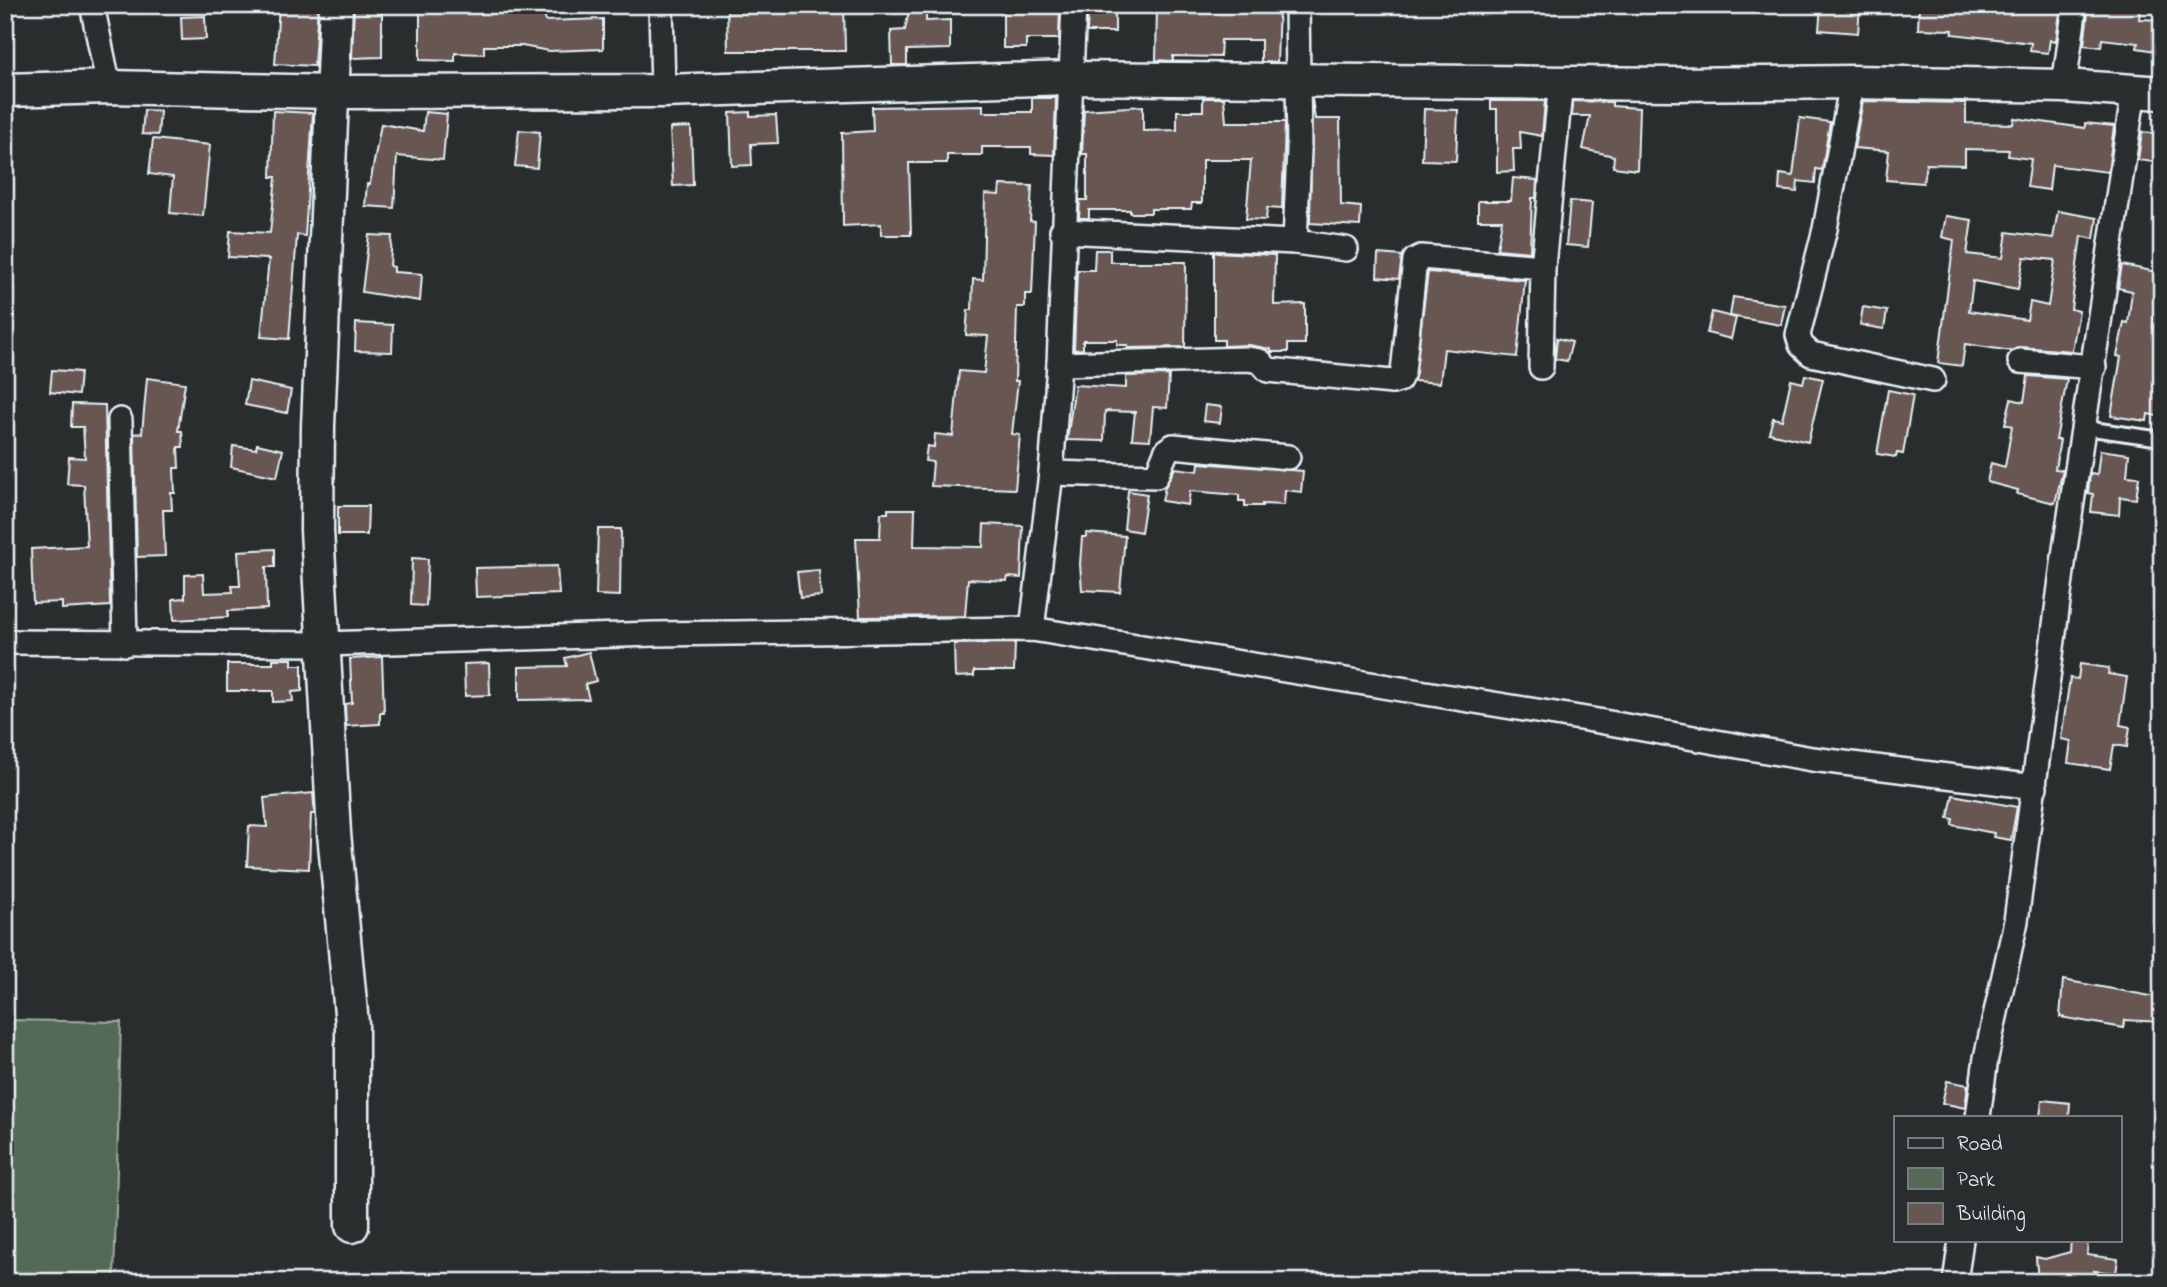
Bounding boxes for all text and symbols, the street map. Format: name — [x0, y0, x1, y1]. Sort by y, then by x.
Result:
legend — [1894, 1116, 2122, 1242]
text: Road — [1957, 1130, 2003, 1160]
text: Park — [1957, 1166, 1996, 1196]
text: Building — [1956, 1200, 2026, 1232]

